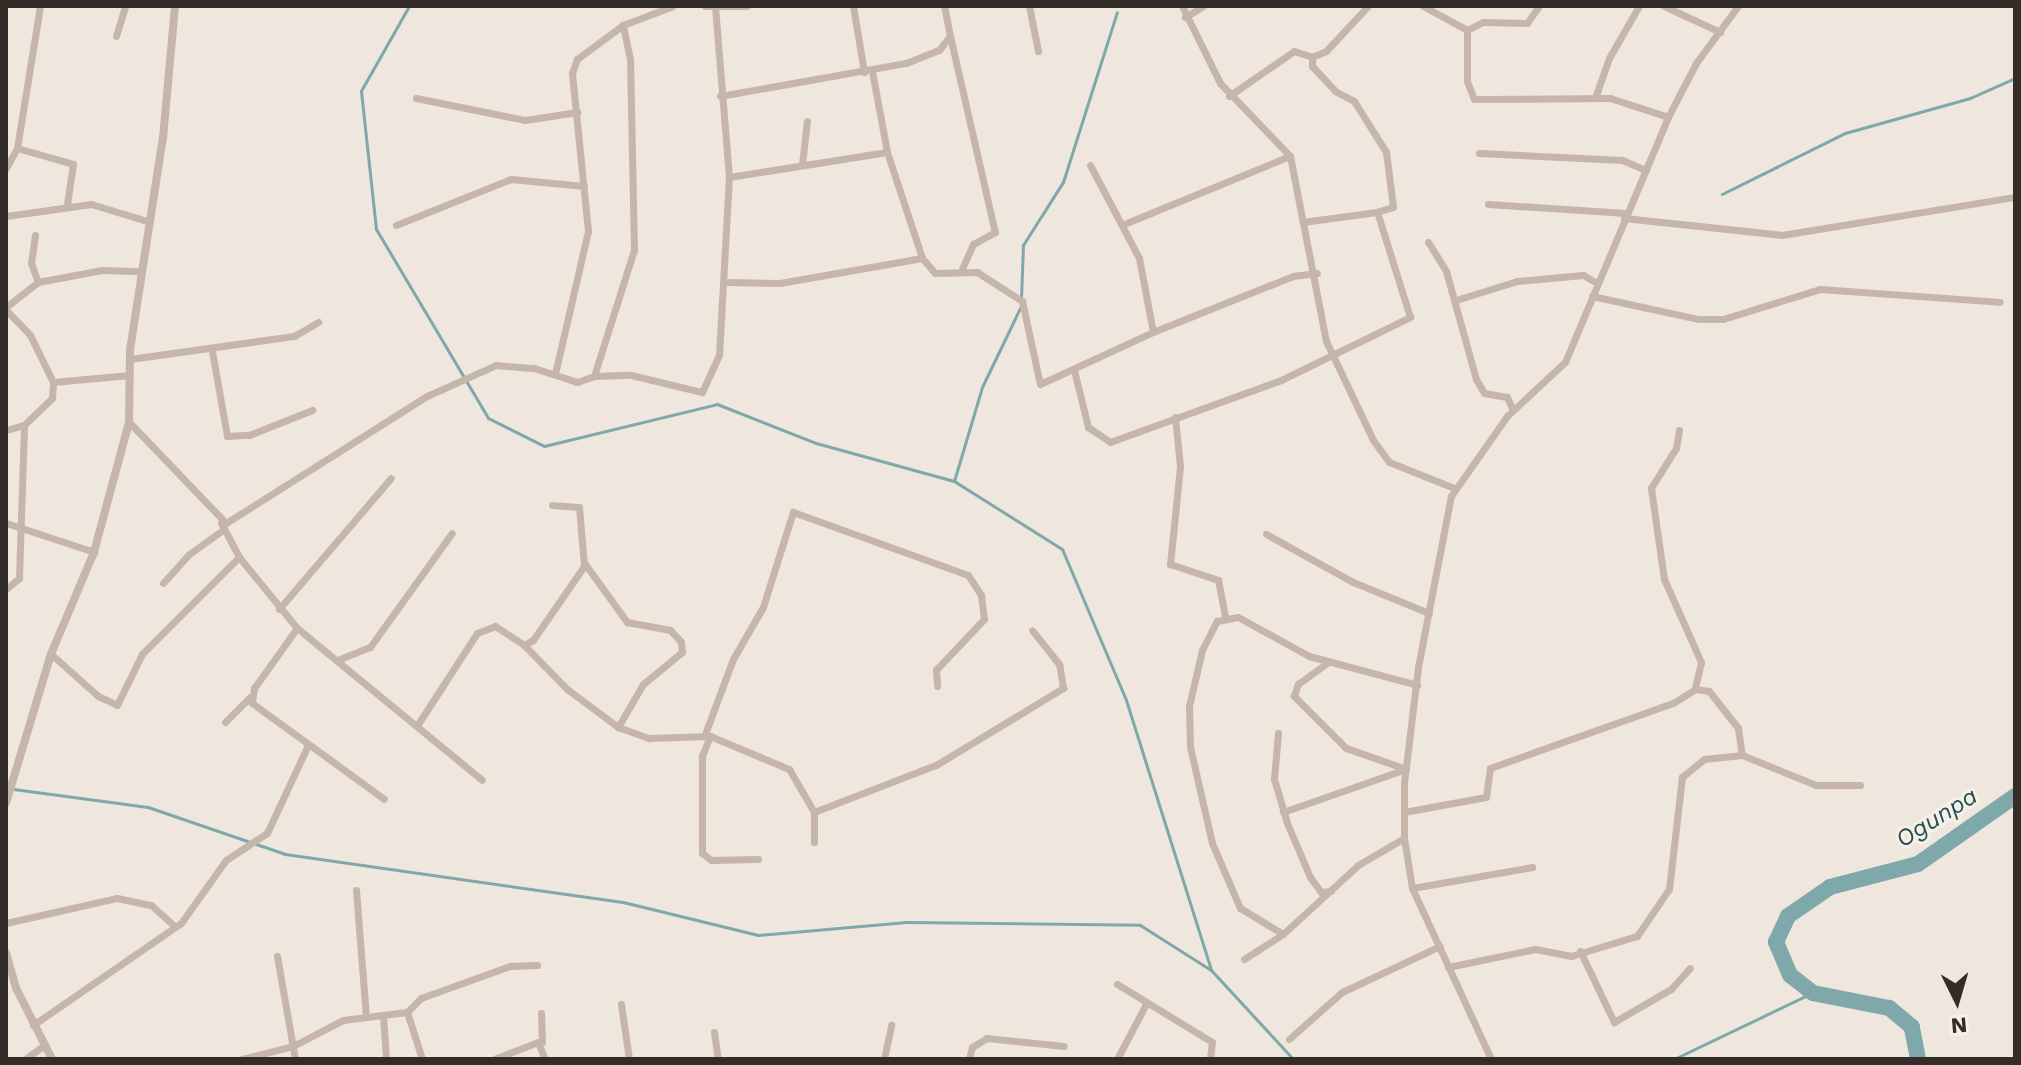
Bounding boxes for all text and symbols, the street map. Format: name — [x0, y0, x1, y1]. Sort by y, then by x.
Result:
water label: Ogunpa — [1891, 782, 1983, 854]
north arrow — [1917, 961, 1997, 1041]
text: N — [1950, 1012, 1968, 1039]

